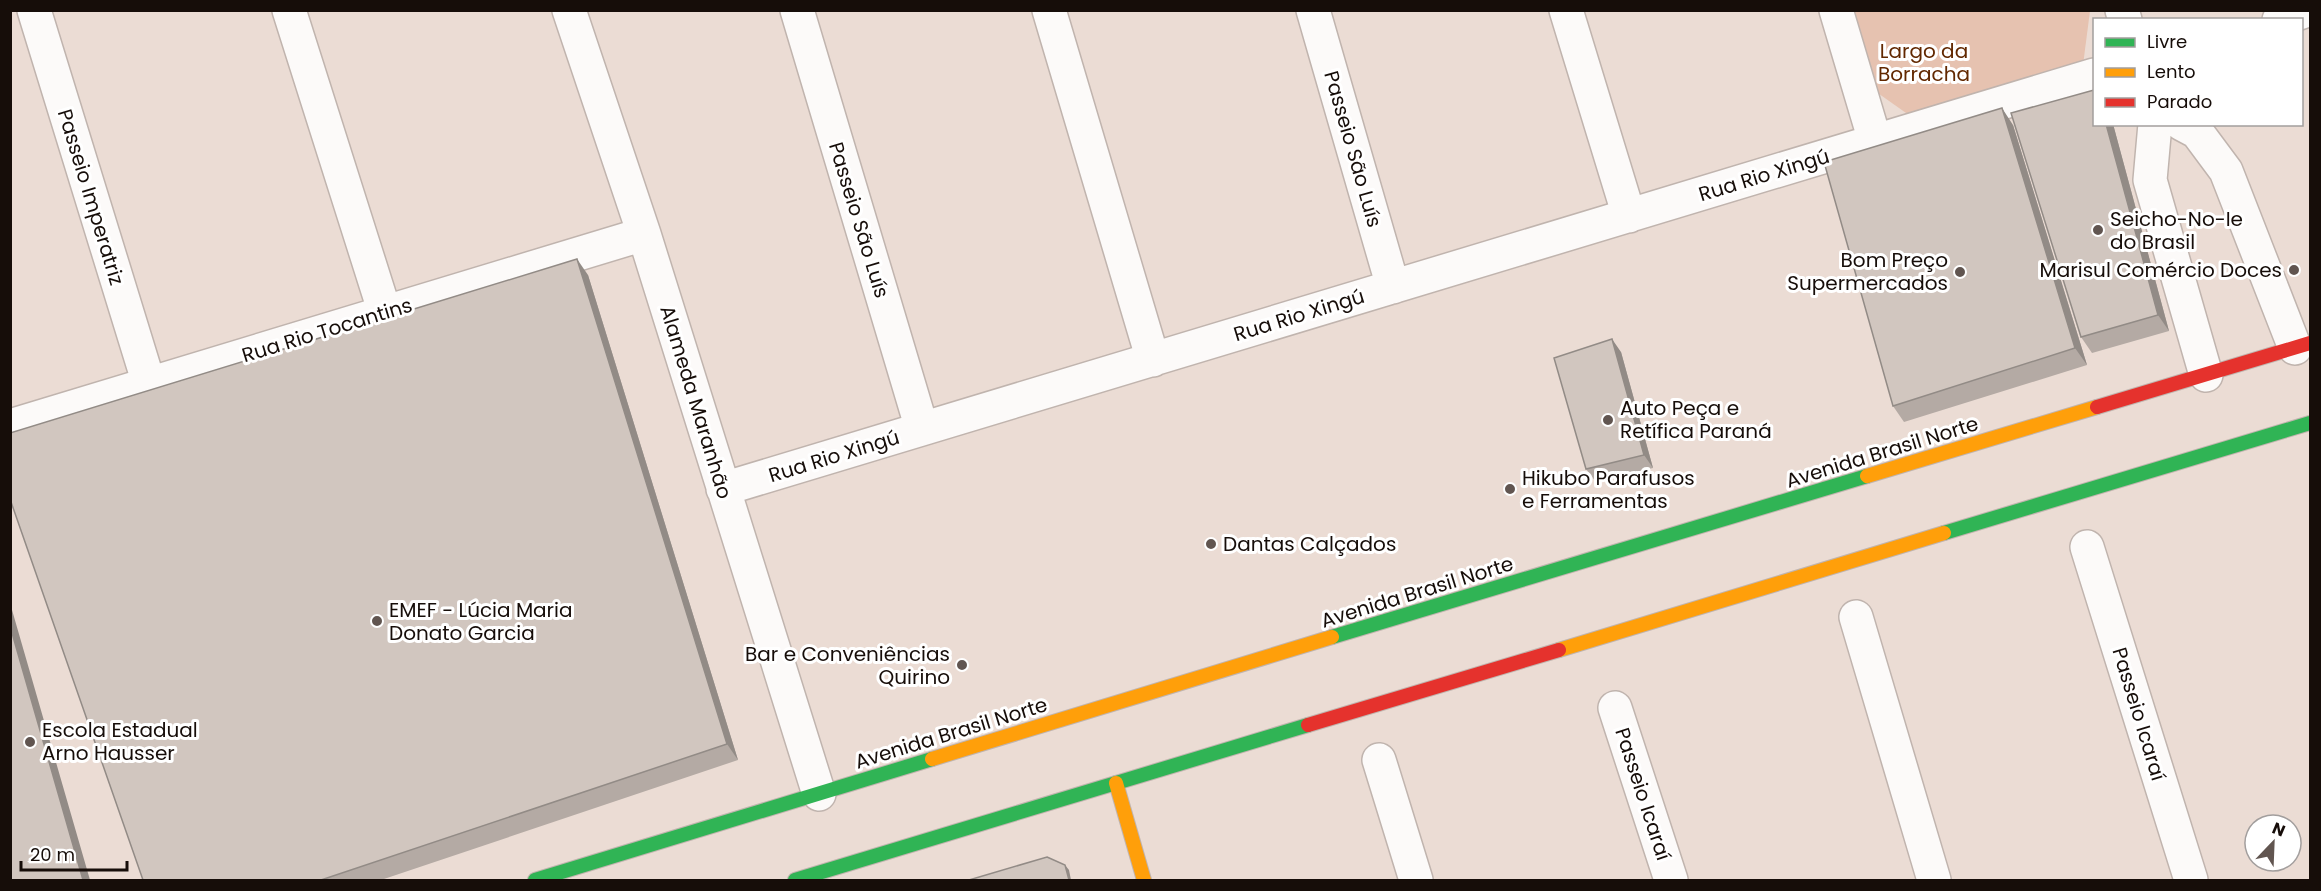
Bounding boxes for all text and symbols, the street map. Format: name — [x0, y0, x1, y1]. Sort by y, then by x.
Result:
legend — [2093, 18, 2303, 126]
text: Livre — [2147, 29, 2187, 54]
park label: Largo da Borracha — [1878, 37, 1970, 88]
text: Lento — [2147, 59, 2196, 84]
street label: Passeio São Luís — [1317, 67, 1389, 231]
text: Parado — [2147, 89, 2212, 114]
street label: Passeio Imperatriz — [51, 106, 131, 288]
street label: Passeio São Luís — [822, 139, 896, 301]
street label: Rua Rio Xingú — [1695, 142, 1833, 208]
place label: Seicho-No-Ie do Brasil — [2110, 205, 2243, 256]
marker: Seicho-No-Ie do Brasil — [2091, 223, 2105, 237]
place label: Bom Preço Supermercados — [1787, 246, 1948, 297]
place label: Marisul Comércio Doces — [2040, 256, 2282, 284]
marker: Marisul Comércio Doces — [2287, 263, 2301, 277]
marker: Bom Preço Supermercados — [1953, 265, 1967, 279]
street label: Rua Rio Xingú — [1230, 282, 1368, 348]
street label: Rua Rio Tocantins — [238, 291, 416, 369]
street label: Alameda Maranhão — [653, 302, 739, 502]
place label: Auto Peça e Retífica Paraná — [1620, 394, 1772, 445]
street label: Avenida Brasil Norte — [1782, 409, 1982, 495]
marker: Auto Peça e Retífica Paraná — [1601, 413, 1615, 427]
street label: Rua Rio Xingú — [765, 423, 903, 489]
place label: Hikubo Parafusos e Ferramentas — [1522, 464, 1695, 515]
marker: Hikubo Parafusos e Ferramentas — [1503, 482, 1517, 496]
place label: Dantas Calçados — [1223, 530, 1396, 558]
marker: Dantas Calçados — [1204, 537, 1218, 551]
street label: Avenida Brasil Norte — [1317, 549, 1517, 635]
place label: EMEF - Lúcia Maria Donato Garcia — [389, 596, 573, 647]
marker: EMEF - Lúcia Maria Donato Garcia — [370, 614, 384, 628]
place label: Bar e Conveniências Quirino — [745, 640, 950, 691]
street label: Passeio Icaraí — [2105, 644, 2173, 784]
marker: Bar e Conveniências Quirino — [955, 658, 969, 672]
street label: Avenida Brasil Norte — [851, 690, 1051, 776]
place label: Escola Estadual Arno Hausser — [42, 716, 198, 767]
street label: Passeio Icaraí — [1608, 724, 1678, 864]
marker: Escola Estadual Arno Hausser — [23, 735, 37, 749]
north arrow — [2243, 813, 2303, 873]
text: N — [2269, 817, 2289, 843]
scale bar — [21, 834, 128, 872]
text: 20 m — [30, 842, 75, 867]

